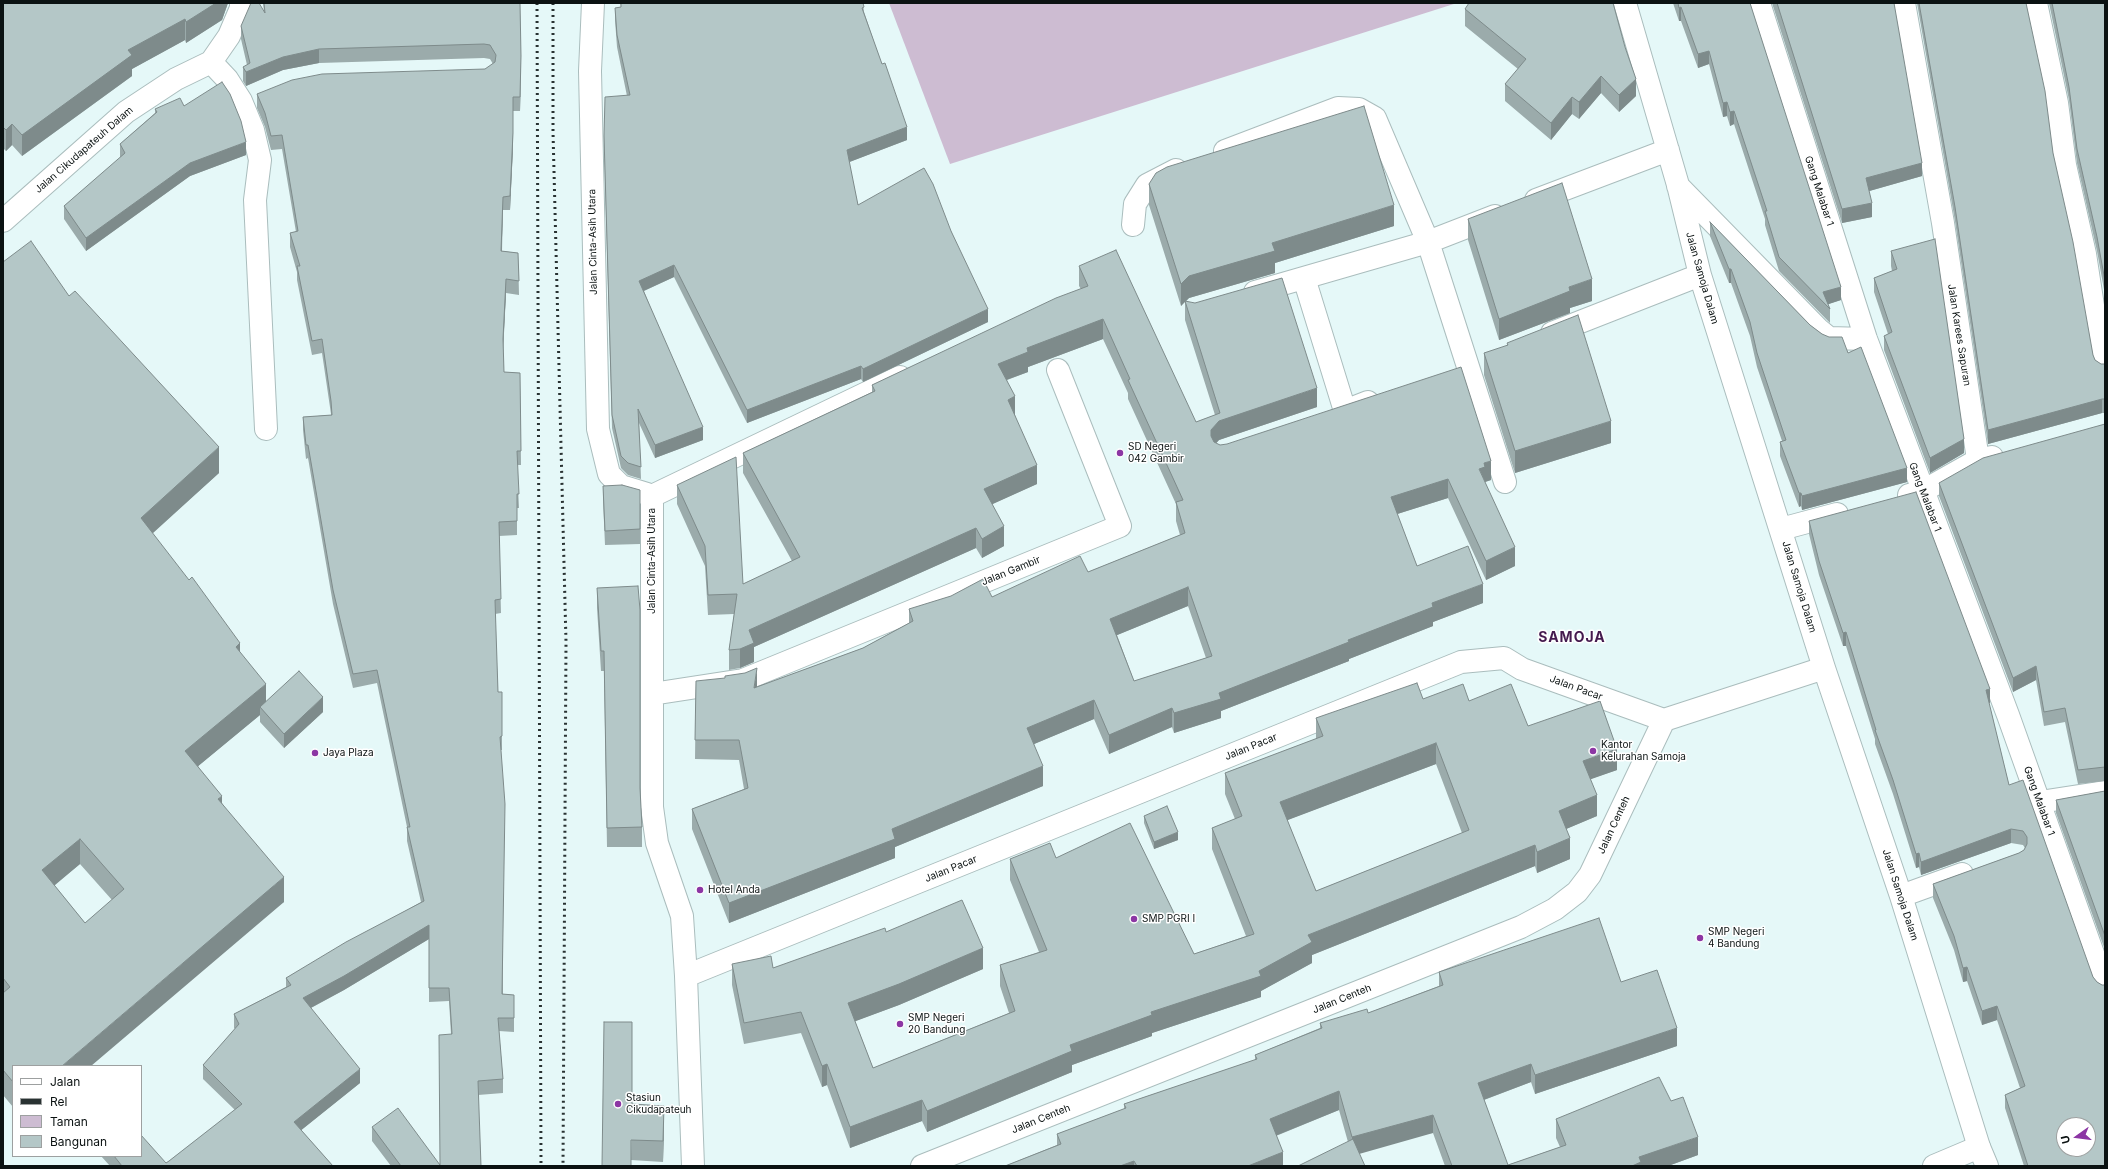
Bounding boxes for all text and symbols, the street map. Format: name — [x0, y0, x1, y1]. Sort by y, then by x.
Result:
street label: Jalan Cikudapateuh Dalam — [32, 104, 136, 196]
street label: Gang Malabar 1 — [1802, 154, 1836, 228]
street label: Jalan Cinta-Asih Utara — [586, 189, 600, 295]
street label: Jalan Samoja Dalam — [1683, 231, 1721, 325]
street label: Jalan Karees Sapuran — [1945, 283, 1973, 387]
place label: SD Negeri 042 Gambir — [1128, 441, 1184, 464]
marker: SD Negeri 042 Gambir — [1115, 448, 1125, 458]
street label: Gang Malabar 1 — [1906, 461, 1944, 533]
street label: Jalan Cinta-Asih Utara — [646, 508, 658, 614]
street label: Jalan Samoja Dalam — [1779, 540, 1819, 634]
street label: Jalan Gambir — [980, 554, 1042, 588]
district label: SAMOJA — [1538, 630, 1606, 646]
street label: Jalan Pacar — [1548, 673, 1604, 703]
street label: Jalan Pacar — [1223, 731, 1279, 763]
place label: Kantor Kelurahan Samoja — [1601, 739, 1686, 762]
marker: Kantor Kelurahan Samoja — [1588, 746, 1598, 756]
place label: Jaya Plaza — [323, 747, 374, 759]
marker: Jaya Plaza — [310, 748, 320, 758]
street label: Gang Malabar 1 — [2021, 765, 2057, 837]
street label: Jalan Centeh — [1595, 794, 1633, 856]
street label: Jalan Samoja Dalam — [1880, 848, 1920, 942]
street label: Jalan Pacar — [923, 853, 979, 885]
place label: Hotel Anda — [708, 884, 760, 896]
marker: Hotel Anda — [695, 885, 705, 895]
place label: SMP PGRI I — [1142, 913, 1195, 925]
marker: SMP PGRI I — [1129, 914, 1139, 924]
place label: SMP Negeri 4 Bandung — [1708, 926, 1764, 950]
marker: SMP Negeri 4 Bandung — [1695, 933, 1705, 943]
street label: Jalan Centeh — [1311, 982, 1373, 1016]
place label: SMP Negeri 20 Bandung — [908, 1012, 965, 1036]
marker: SMP Negeri 20 Bandung — [895, 1019, 905, 1029]
legend — [12, 1065, 142, 1157]
text: Jalan — [50, 1074, 80, 1089]
place label: Stasiun Cikudapateuh — [626, 1092, 692, 1116]
text: Rel — [50, 1094, 67, 1109]
marker: Stasiun Cikudapateuh — [613, 1099, 623, 1109]
street label: Jalan Centeh — [1010, 1102, 1072, 1136]
text: Taman — [50, 1114, 88, 1129]
north arrow — [2056, 1117, 2096, 1157]
text: Bangunan — [50, 1134, 107, 1149]
text: U — [2058, 1134, 2073, 1145]

